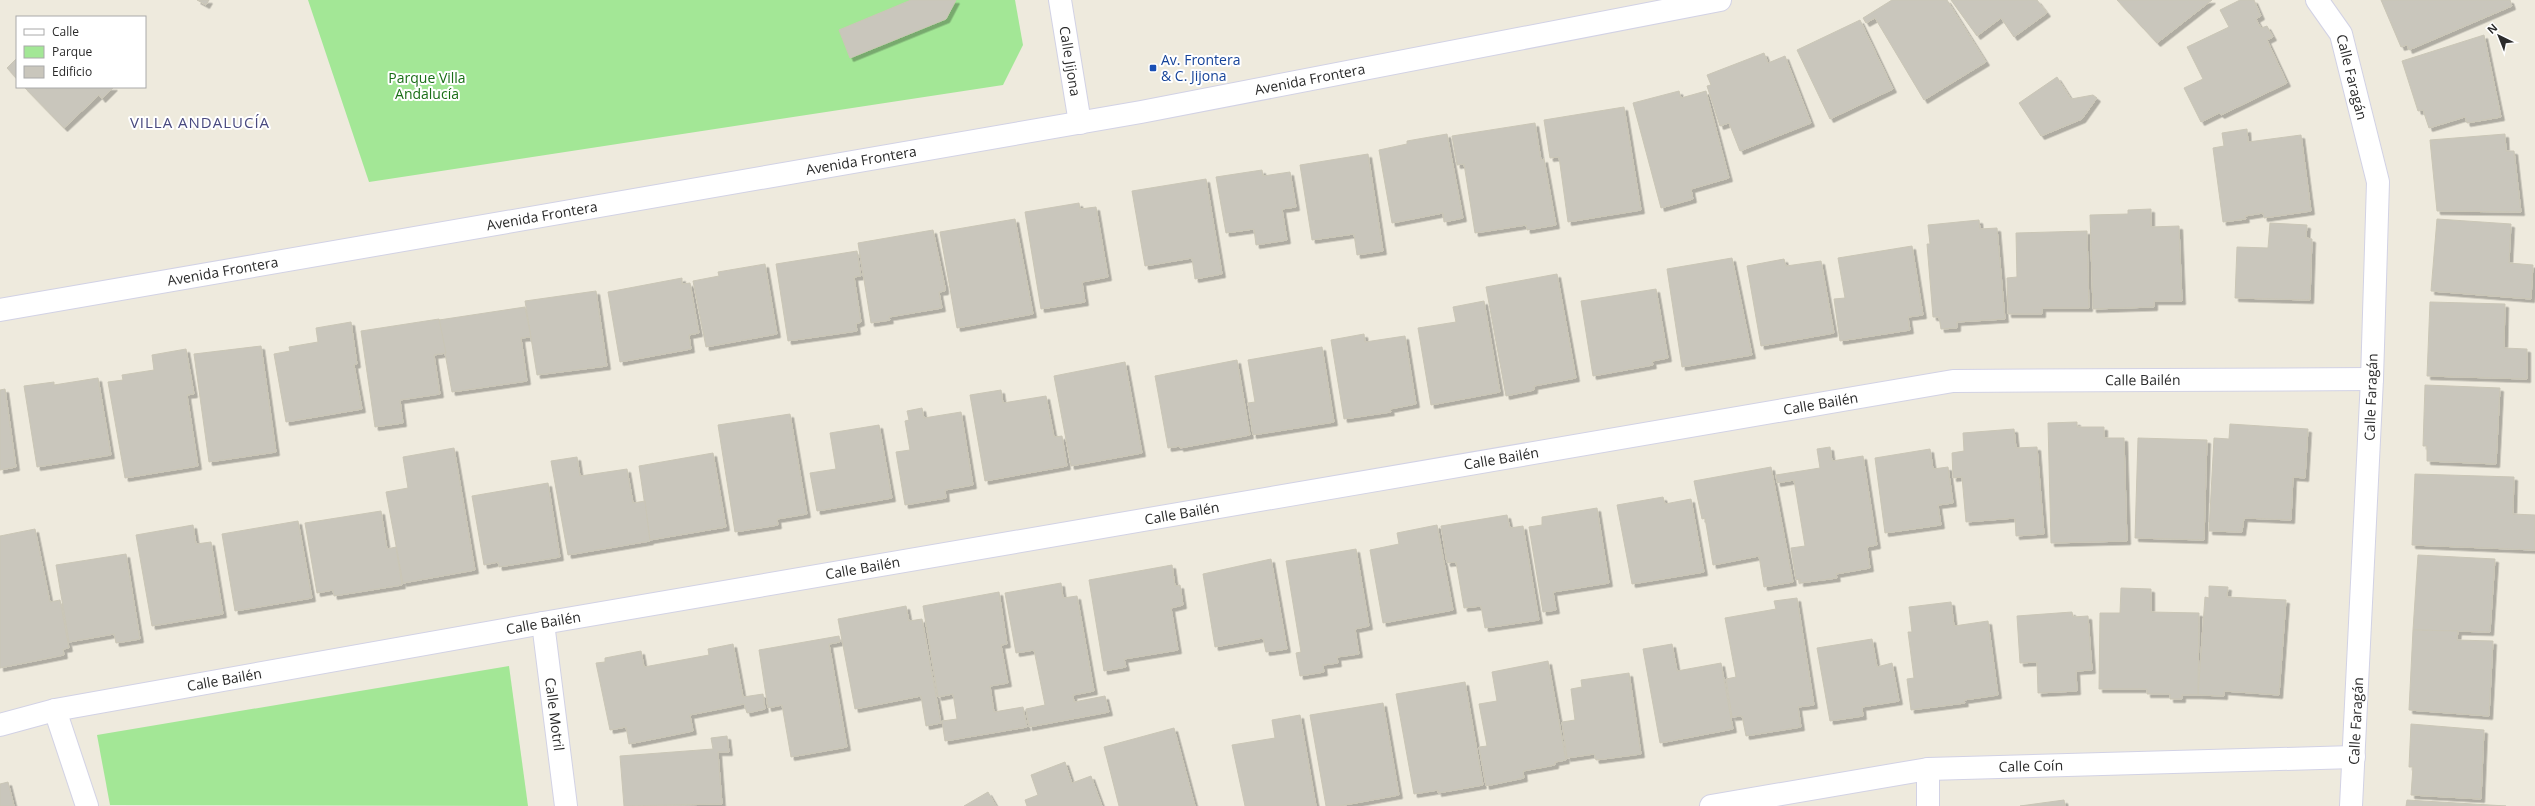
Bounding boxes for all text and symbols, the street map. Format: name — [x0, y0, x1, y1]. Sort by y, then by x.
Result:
legend — [16, 16, 146, 88]
north arrow — [2479, 16, 2519, 56]
text: N — [2483, 20, 2500, 37]
text: Calle — [52, 23, 79, 40]
street label: Calle Jijona — [1055, 25, 1086, 98]
street label: Calle Faragán — [2332, 32, 2372, 122]
text: Parque — [52, 43, 92, 60]
place label: Av. Frontera & C. Jijona — [1161, 50, 1240, 85]
street label: Avenida Frontera — [1253, 59, 1367, 99]
text: Edificio — [52, 63, 92, 80]
marker: Av. Frontera & C. Jijona — [1148, 63, 1158, 73]
park label: Parque Villa Andalucía — [388, 68, 466, 103]
district label: VILLA ANDALUCÍA — [130, 112, 270, 132]
street label: Avenida Frontera — [804, 141, 918, 179]
street label: Avenida Frontera — [485, 197, 599, 234]
street label: Avenida Frontera — [166, 252, 280, 290]
street label: Calle Faragán — [2359, 353, 2382, 441]
street label: Calle Bailén — [2105, 370, 2181, 389]
street label: Calle Bailén — [1782, 387, 1859, 419]
street label: Calle Bailén — [1462, 442, 1540, 474]
street label: Calle Bailén — [1143, 497, 1221, 529]
street label: Calle Bailén — [824, 552, 901, 583]
street label: Calle Bailén — [504, 607, 582, 638]
street label: Calle Bailén — [185, 663, 263, 695]
street label: Calle Motril — [541, 676, 569, 752]
street label: Calle Faragán — [2344, 677, 2367, 765]
street label: Calle Coín — [1998, 755, 2063, 776]

